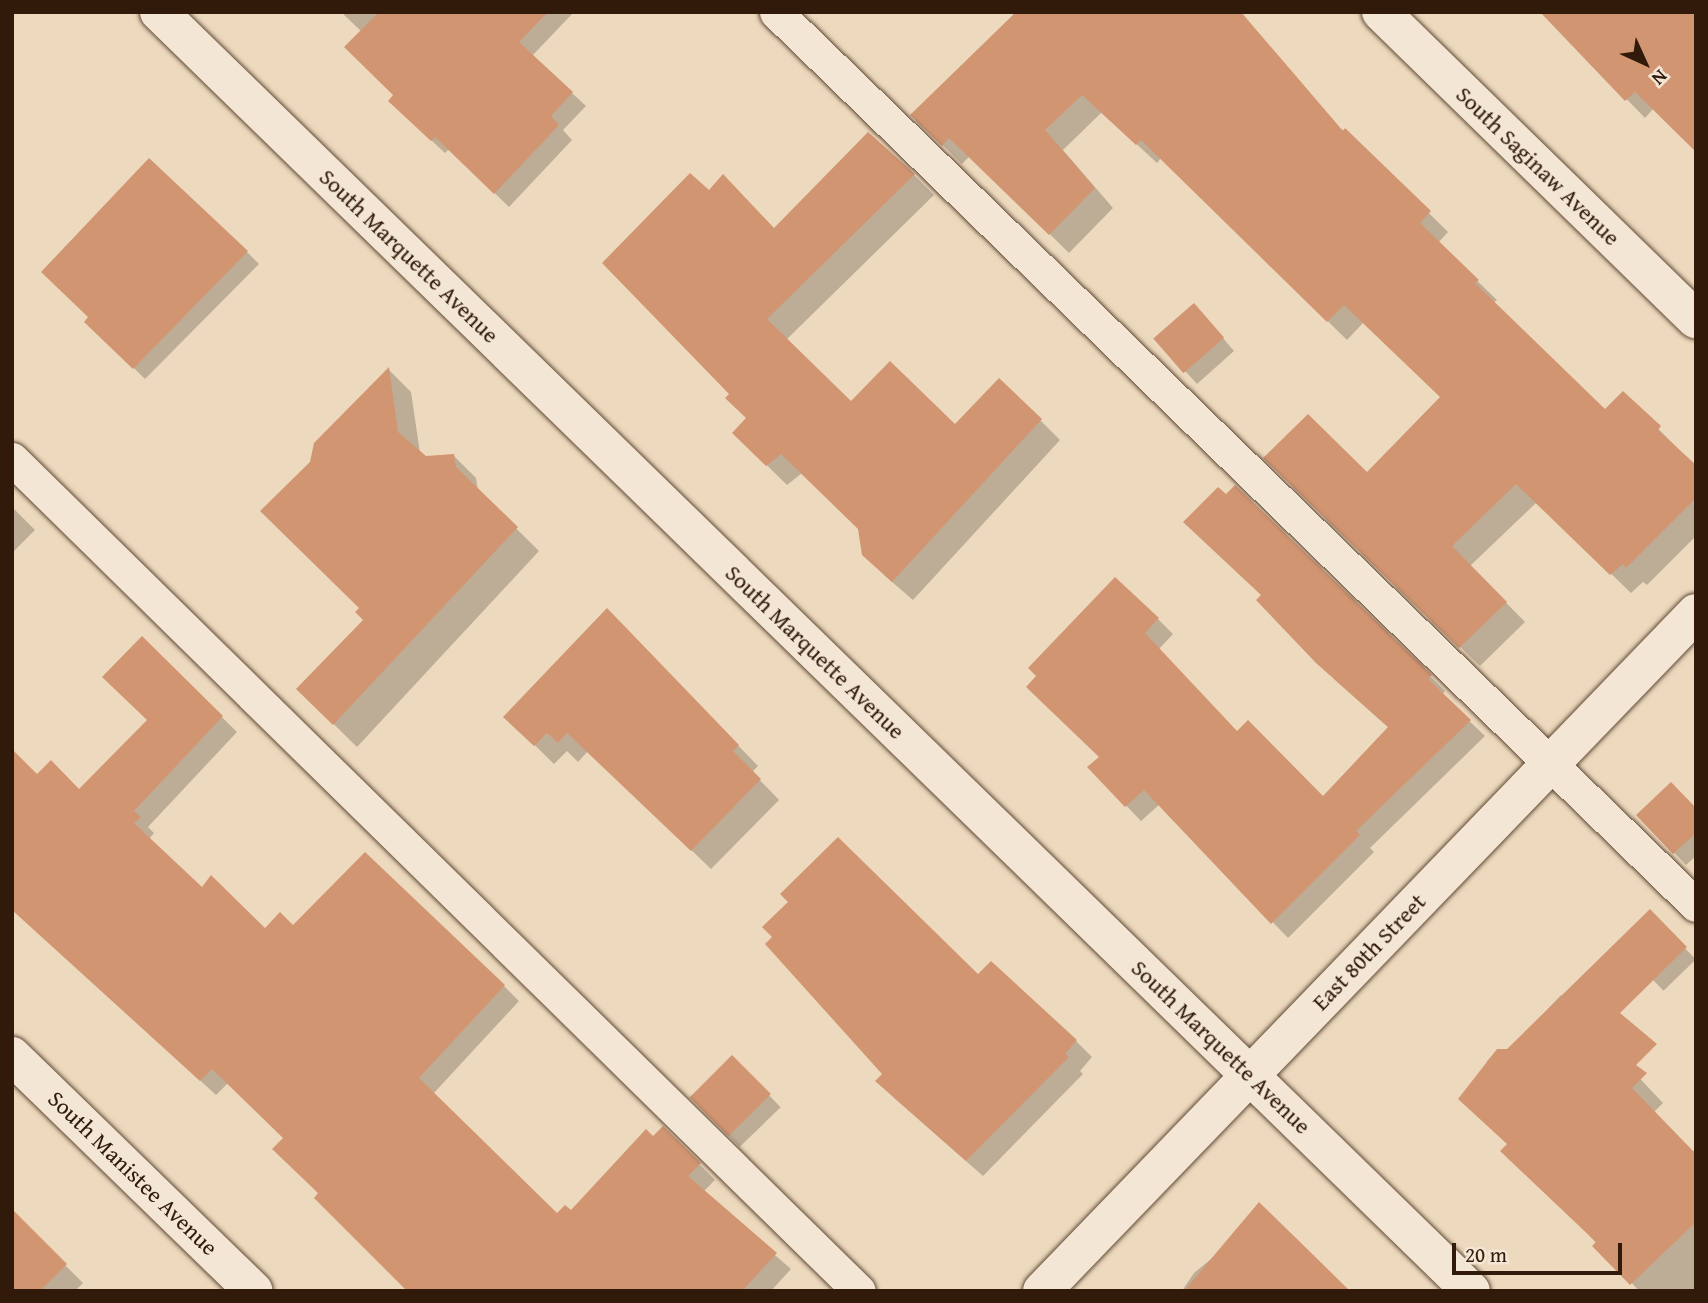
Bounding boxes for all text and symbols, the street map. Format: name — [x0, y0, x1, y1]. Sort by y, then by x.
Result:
north arrow — [1610, 28, 1680, 98]
text: N — [1645, 63, 1674, 92]
street label: South Saginaw Avenue — [1450, 81, 1626, 251]
street label: South Marquette Avenue — [314, 163, 504, 349]
street label: South Marquette Avenue — [720, 559, 910, 745]
street label: East 80th Street — [1307, 888, 1431, 1016]
street label: South Marquette Avenue — [1126, 954, 1316, 1140]
street label: South Manistee Avenue — [42, 1085, 224, 1261]
scale bar — [1456, 1230, 1626, 1274]
text: 20 m — [1465, 1239, 1507, 1270]

